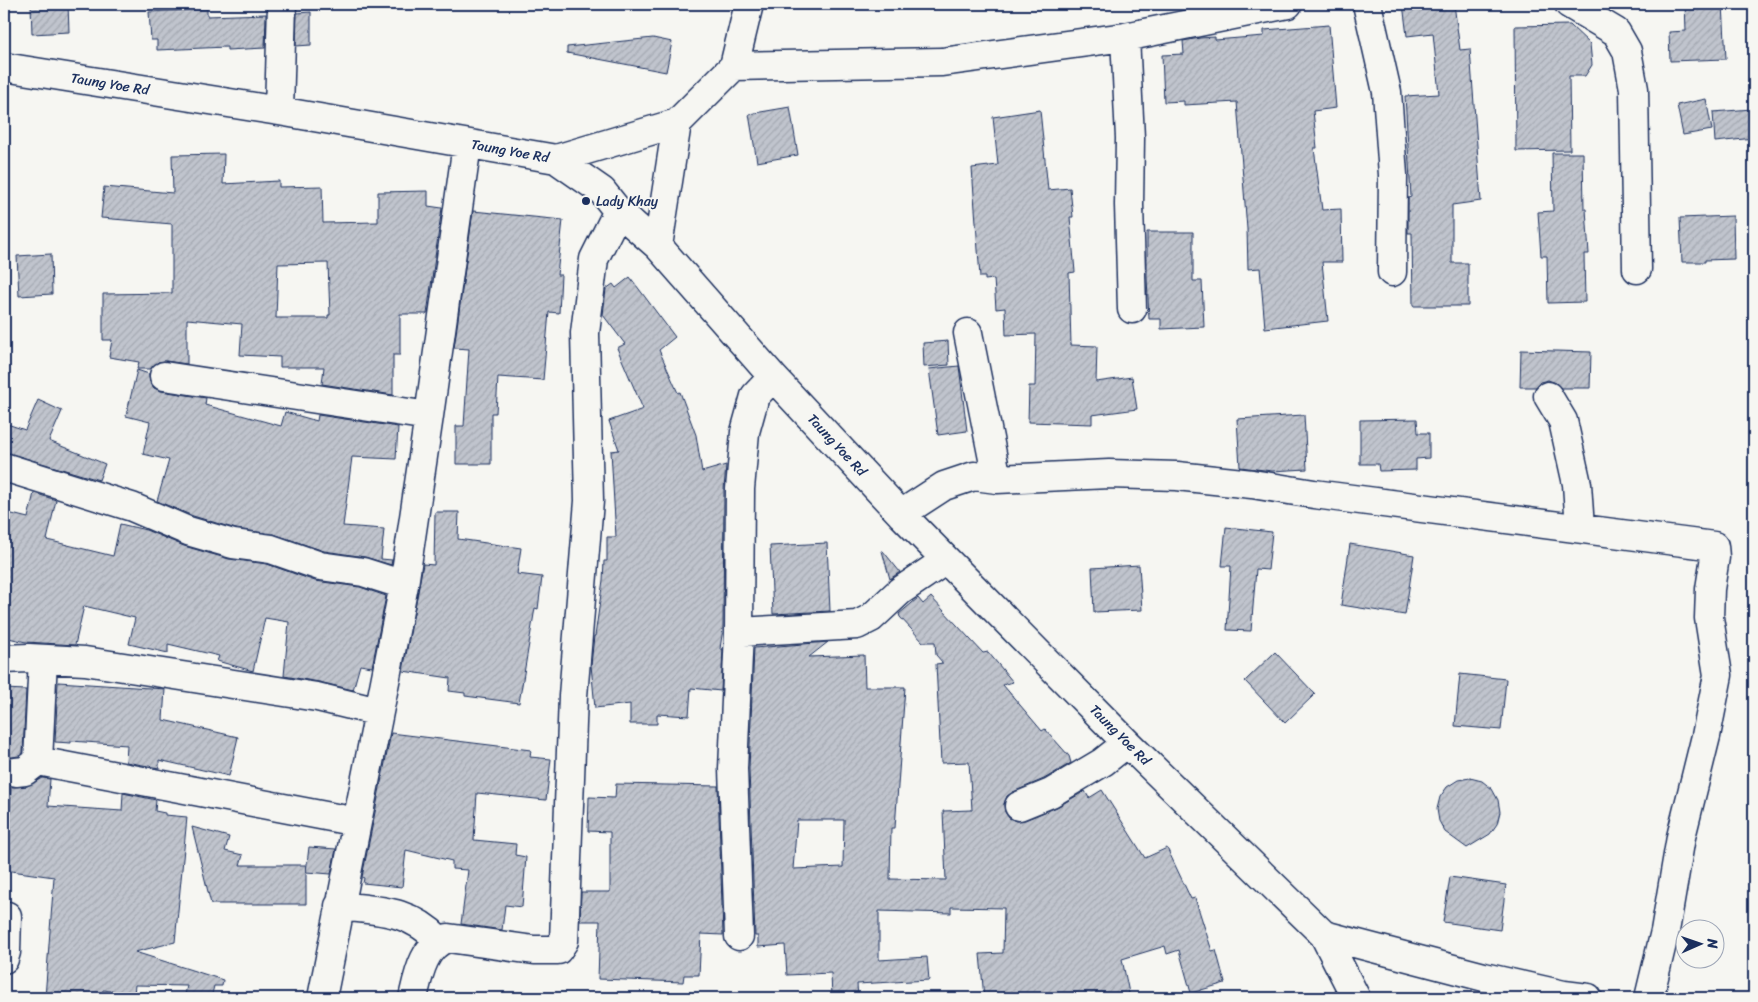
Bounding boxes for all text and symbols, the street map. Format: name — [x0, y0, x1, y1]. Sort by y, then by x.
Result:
street label: Taung Yoe Rd — [69, 65, 153, 103]
street label: Taung Yoe Rd — [469, 132, 553, 170]
place label: Lady Khay — [596, 189, 659, 214]
marker: Lady Khay — [580, 195, 592, 207]
street label: Taung Yoe Rd — [801, 408, 874, 484]
street label: Taung Yoe Rd — [1083, 698, 1158, 773]
north arrow — [1676, 920, 1726, 970]
text: N — [1700, 937, 1725, 949]

